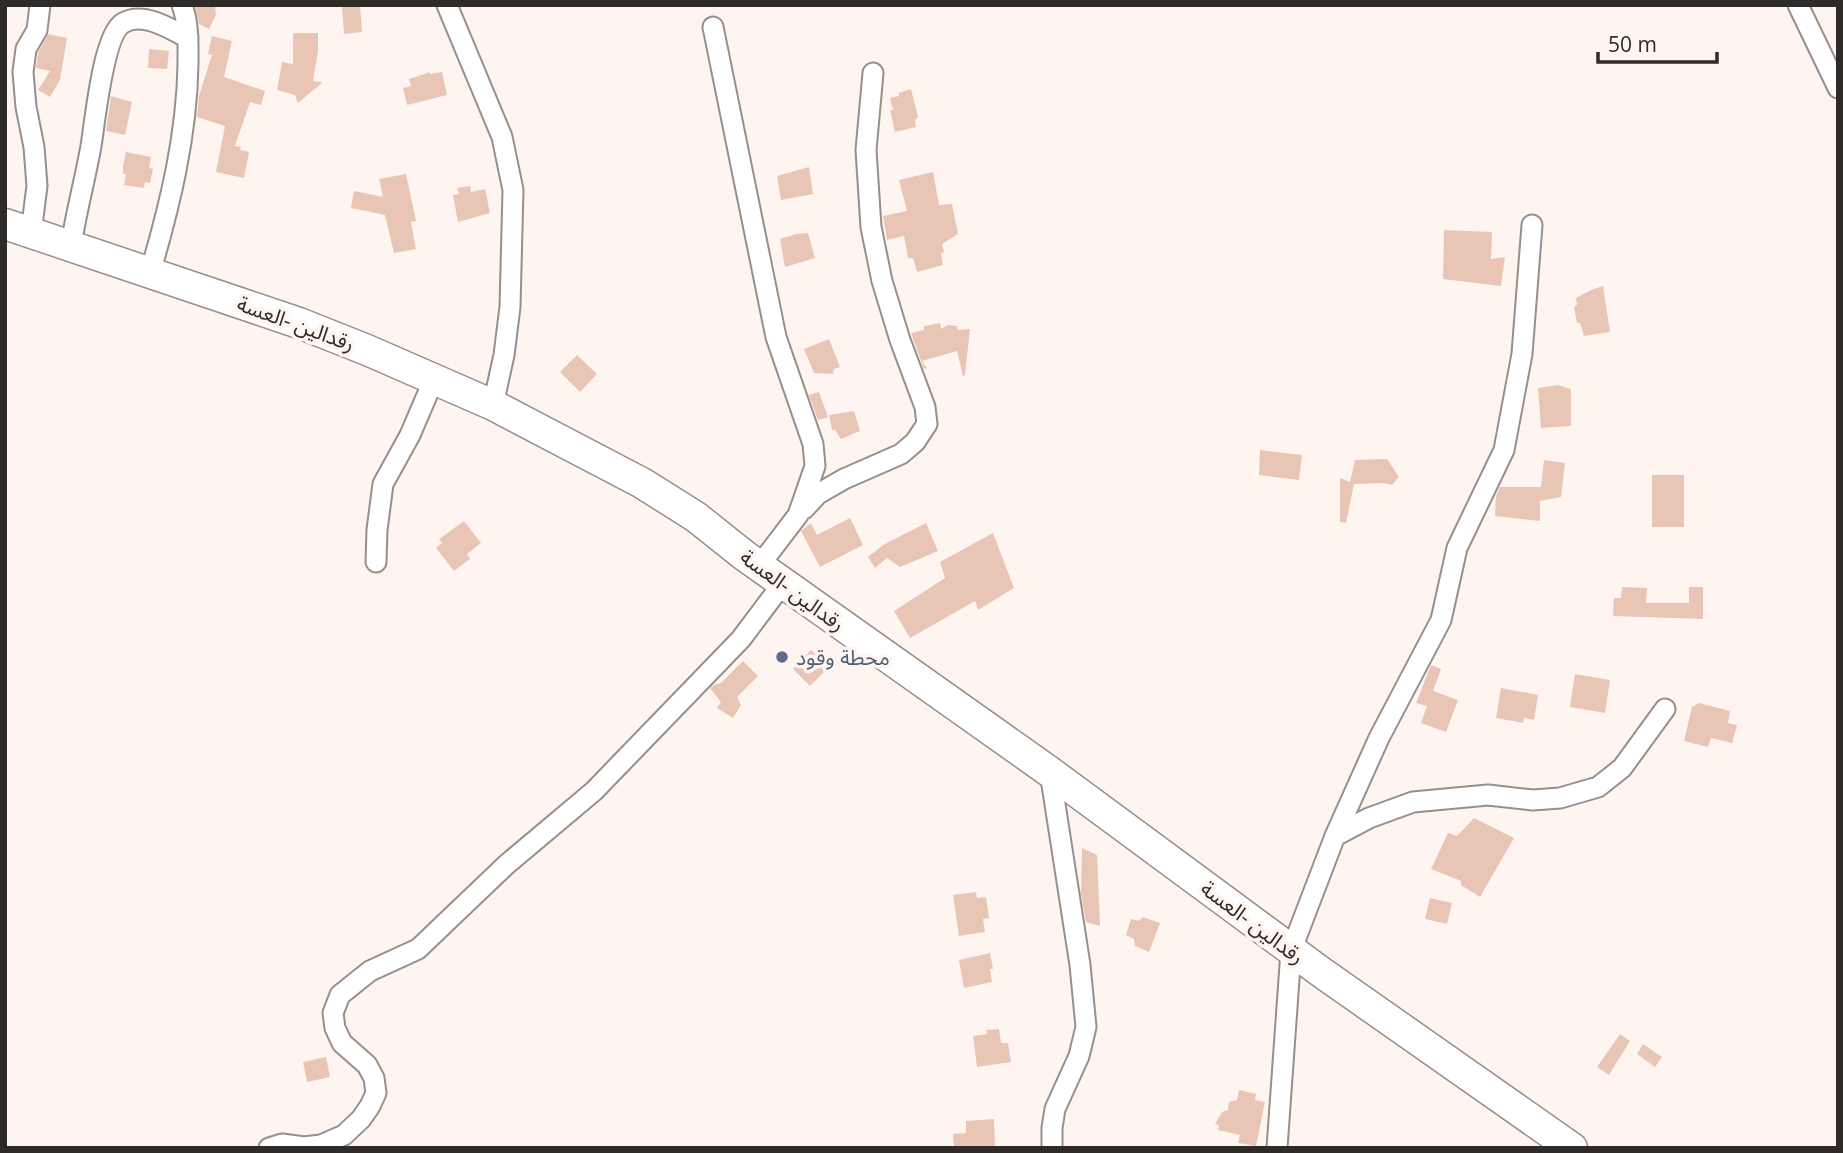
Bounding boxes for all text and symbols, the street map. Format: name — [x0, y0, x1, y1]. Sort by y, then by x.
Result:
scale bar — [1598, 21, 1717, 65]
text: 50 m — [1608, 30, 1657, 58]
street label: رقدالين -العسة — [233, 289, 359, 357]
street label: رقدالين -العسة — [735, 543, 851, 637]
place label: محطة وقود — [796, 643, 890, 671]
marker: محطة وقود — [774, 649, 790, 665]
street label: رقدالين -العسة — [1195, 874, 1311, 970]

